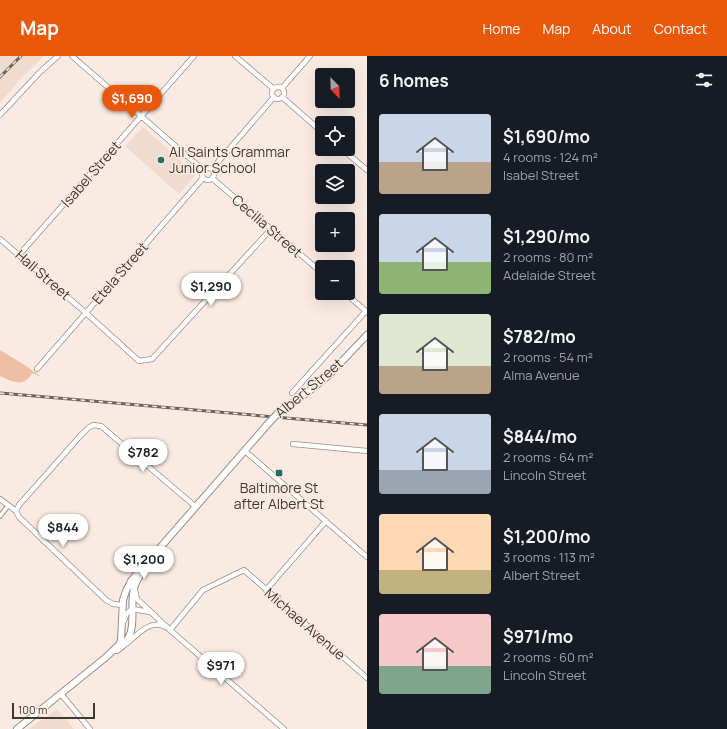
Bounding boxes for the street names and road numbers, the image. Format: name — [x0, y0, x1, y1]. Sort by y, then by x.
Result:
street label: Isabel Street — [57, 136, 125, 211]
street label: Cecilia Street — [228, 190, 307, 262]
street label: Etela Street — [87, 237, 152, 308]
street label: Hall Street — [12, 245, 75, 304]
street label: Albert Street — [271, 353, 347, 422]
street label: Michael Avenue — [261, 583, 350, 664]

